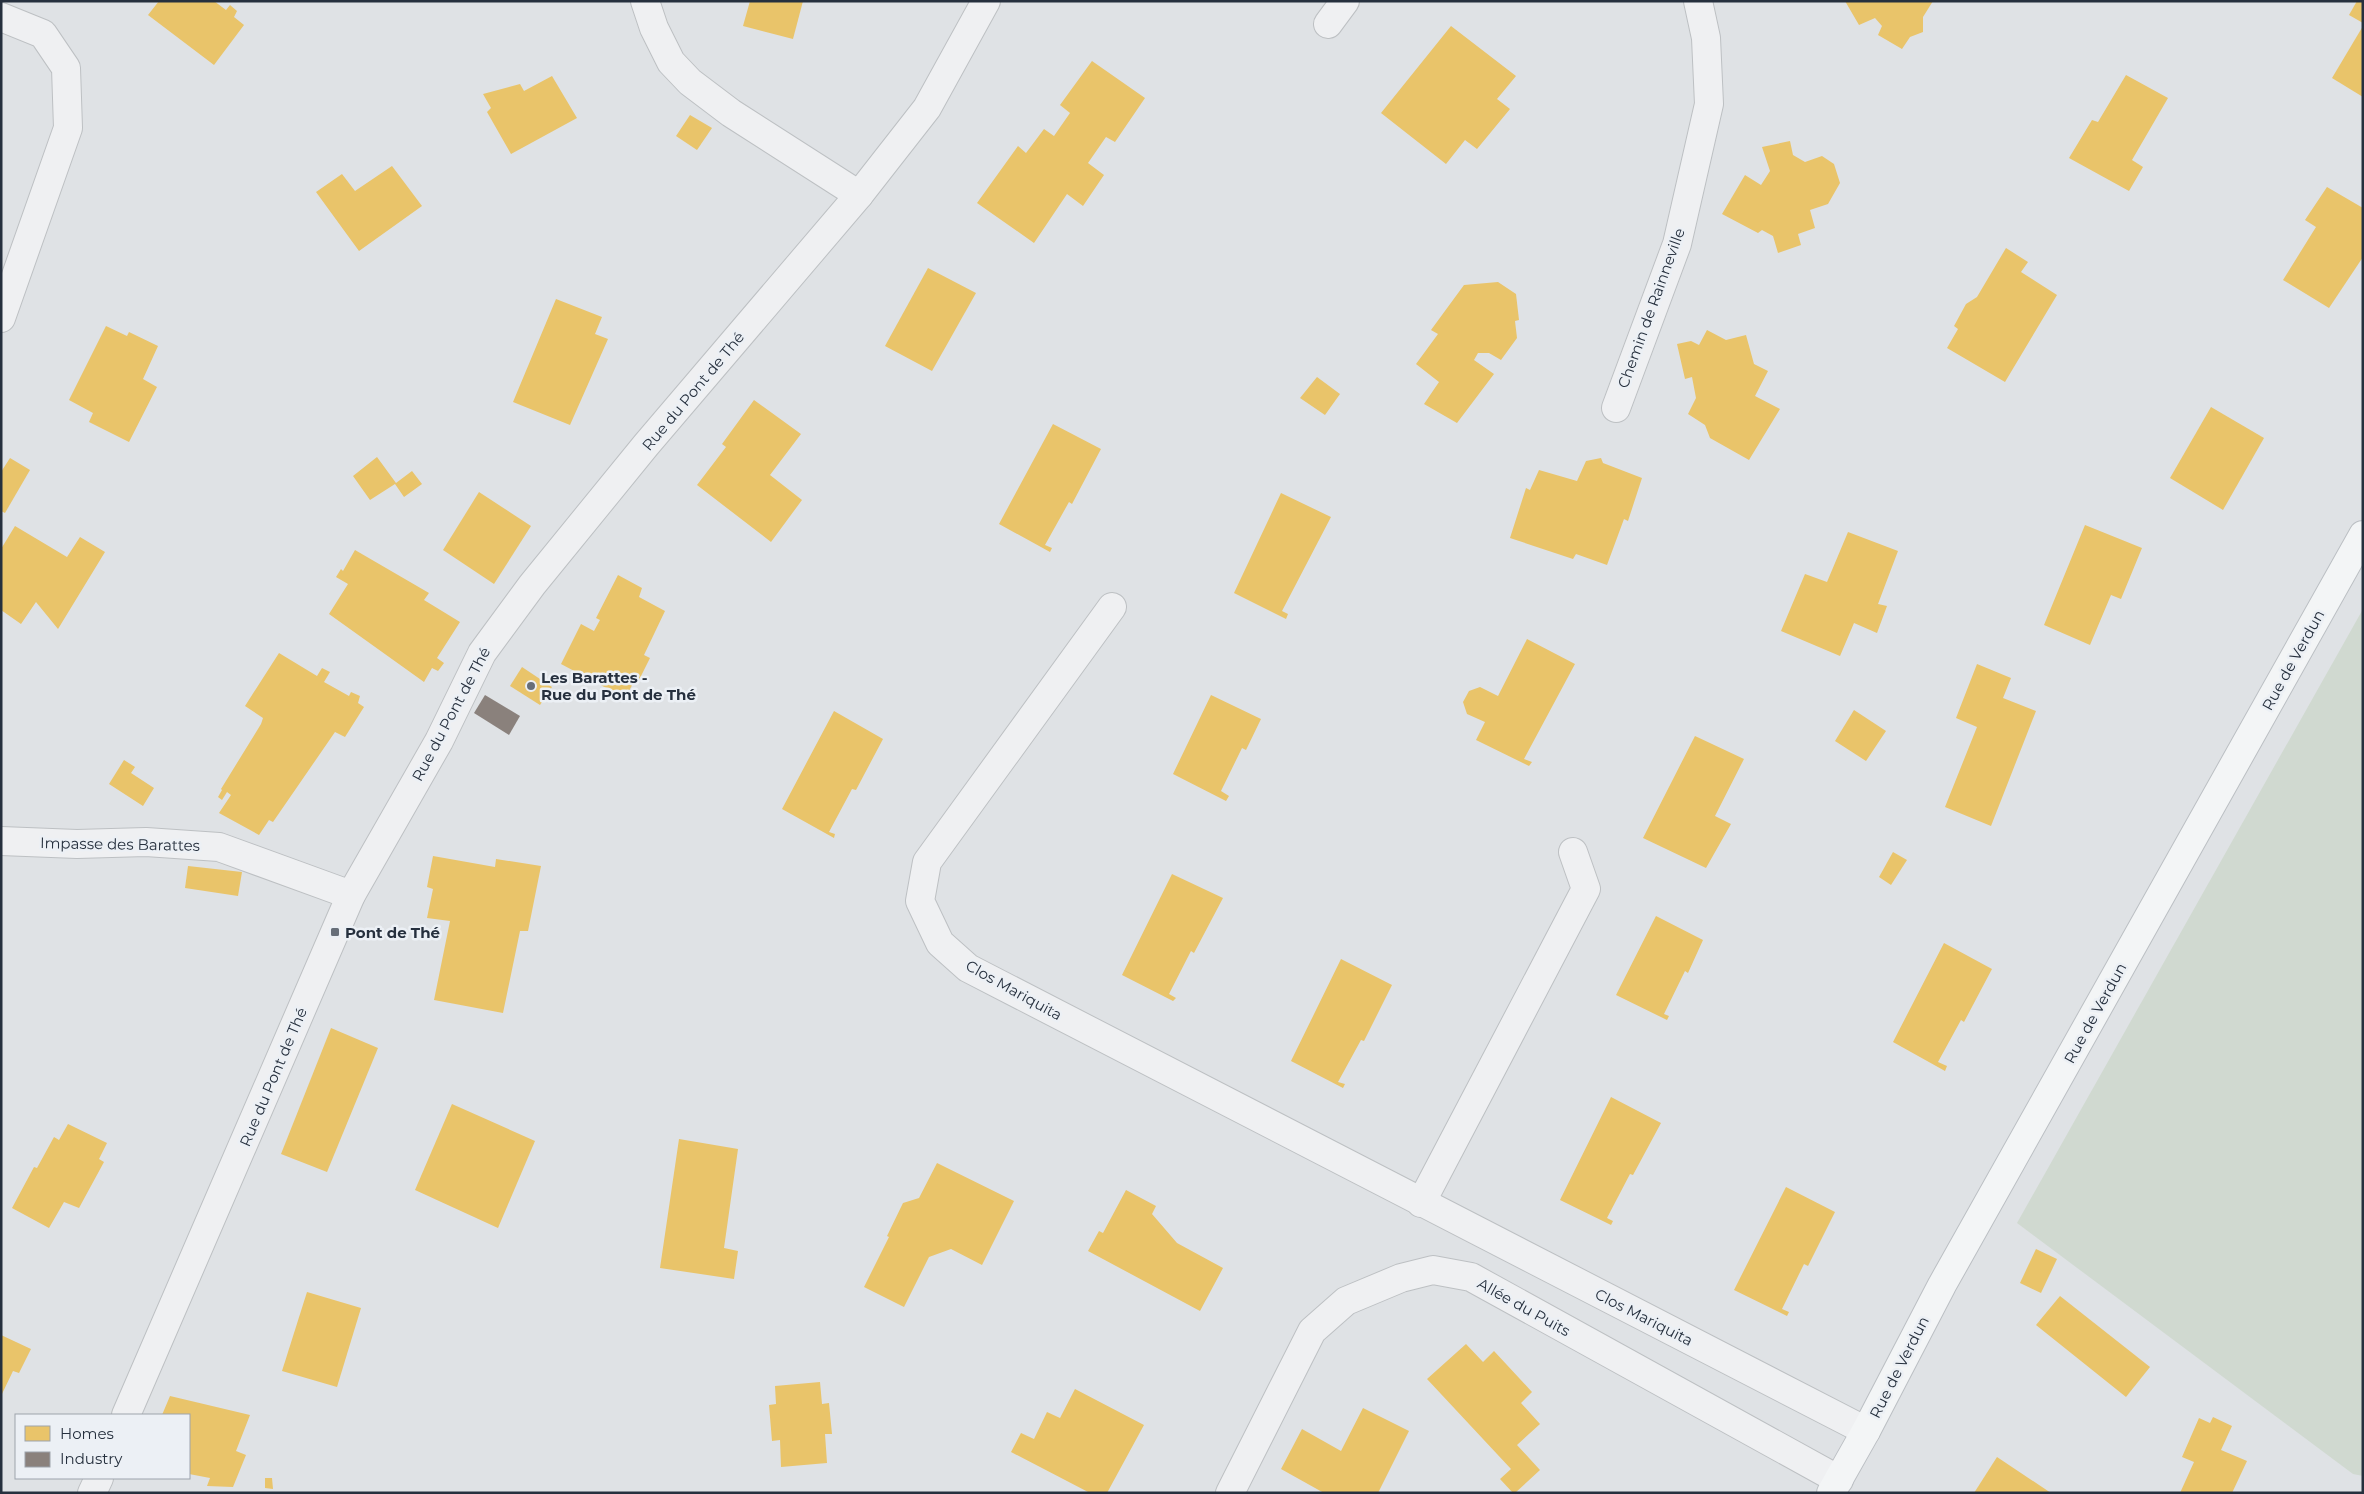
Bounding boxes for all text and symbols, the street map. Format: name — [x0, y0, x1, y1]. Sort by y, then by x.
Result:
street label: Chemin de Rainneville — [1613, 225, 1689, 391]
street label: Rue du Pont de Thé — [638, 328, 748, 454]
street label: Rue de Verdun — [2258, 606, 2328, 714]
street label: Rue du Pont de Thé — [408, 644, 494, 784]
place label: Les Barattes - Rue du Pont de Thé — [541, 668, 696, 704]
marker: Les Barattes - Rue du Pont de Thé — [525, 680, 537, 692]
street label: Impasse des Barattes — [40, 833, 200, 855]
place label: Pont de Thé — [345, 923, 440, 942]
marker: Pont de Thé — [329, 926, 341, 938]
street label: Clos Mariquita — [962, 956, 1066, 1024]
street label: Rue de Verdun — [2060, 959, 2130, 1067]
street label: Rue du Pont de Thé — [235, 1005, 311, 1149]
street label: Allée du Puits — [1474, 1274, 1574, 1340]
street label: Clos Mariquita — [1592, 1284, 1696, 1350]
street label: Rue de Verdun — [1865, 1313, 1933, 1421]
legend — [15, 1414, 190, 1479]
text: Homes — [60, 1424, 114, 1443]
text: Industry — [60, 1449, 123, 1468]

